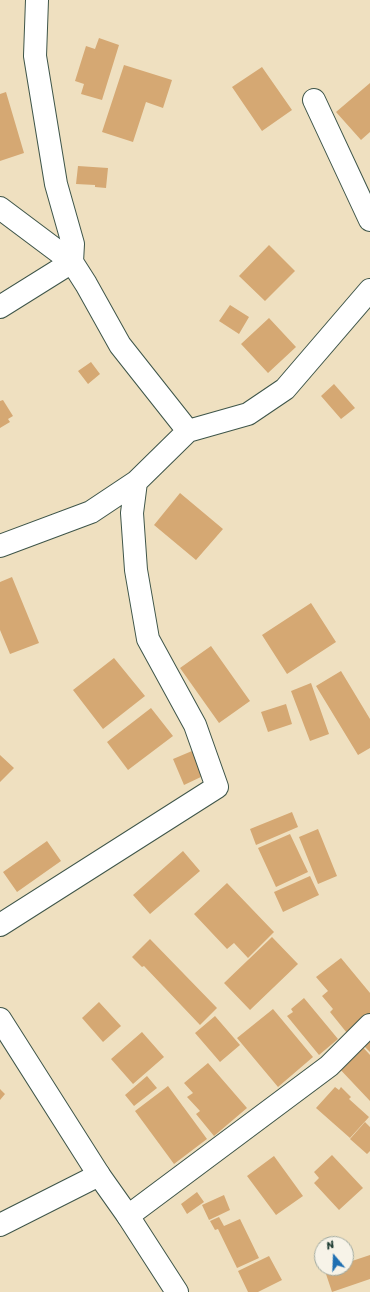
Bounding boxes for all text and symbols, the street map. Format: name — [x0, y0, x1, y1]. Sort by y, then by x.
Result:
text: N — [324, 1235, 337, 1255]
north arrow — [314, 1236, 354, 1276]

